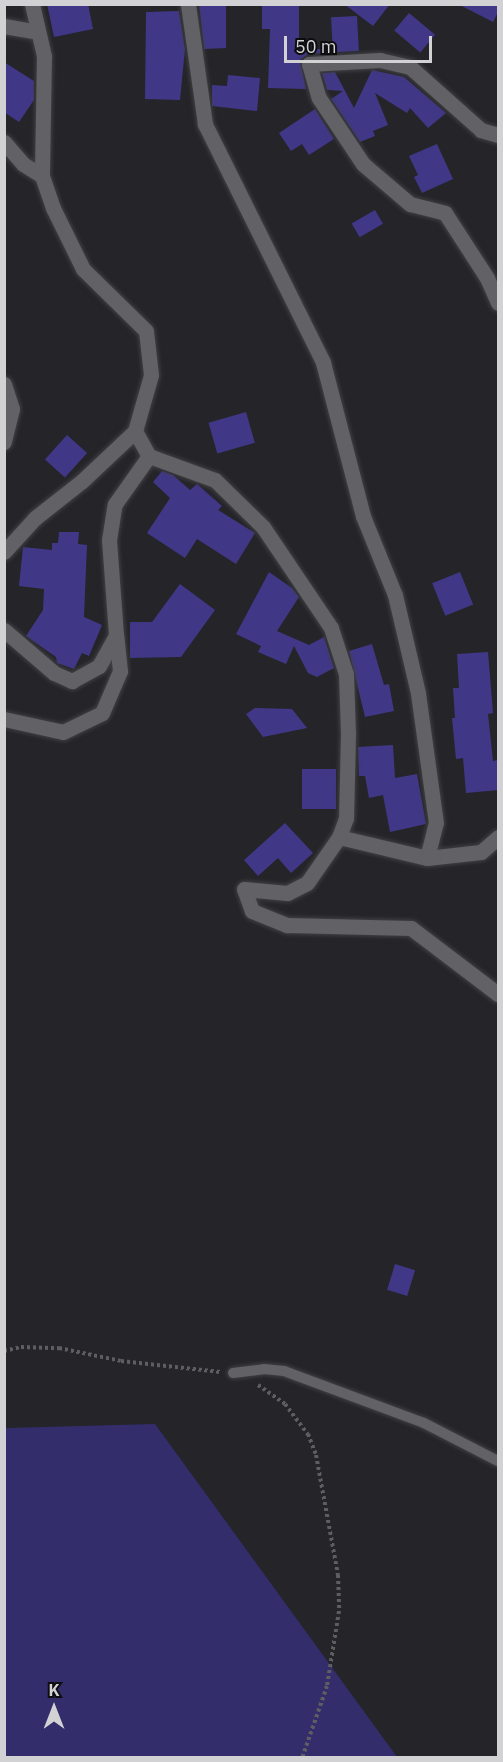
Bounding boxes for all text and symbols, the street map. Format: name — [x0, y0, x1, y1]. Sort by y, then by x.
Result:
scale bar — [287, 24, 436, 62]
text: 50 m — [295, 35, 337, 58]
north arrow — [24, 1678, 84, 1738]
text: K — [48, 1680, 60, 1700]

